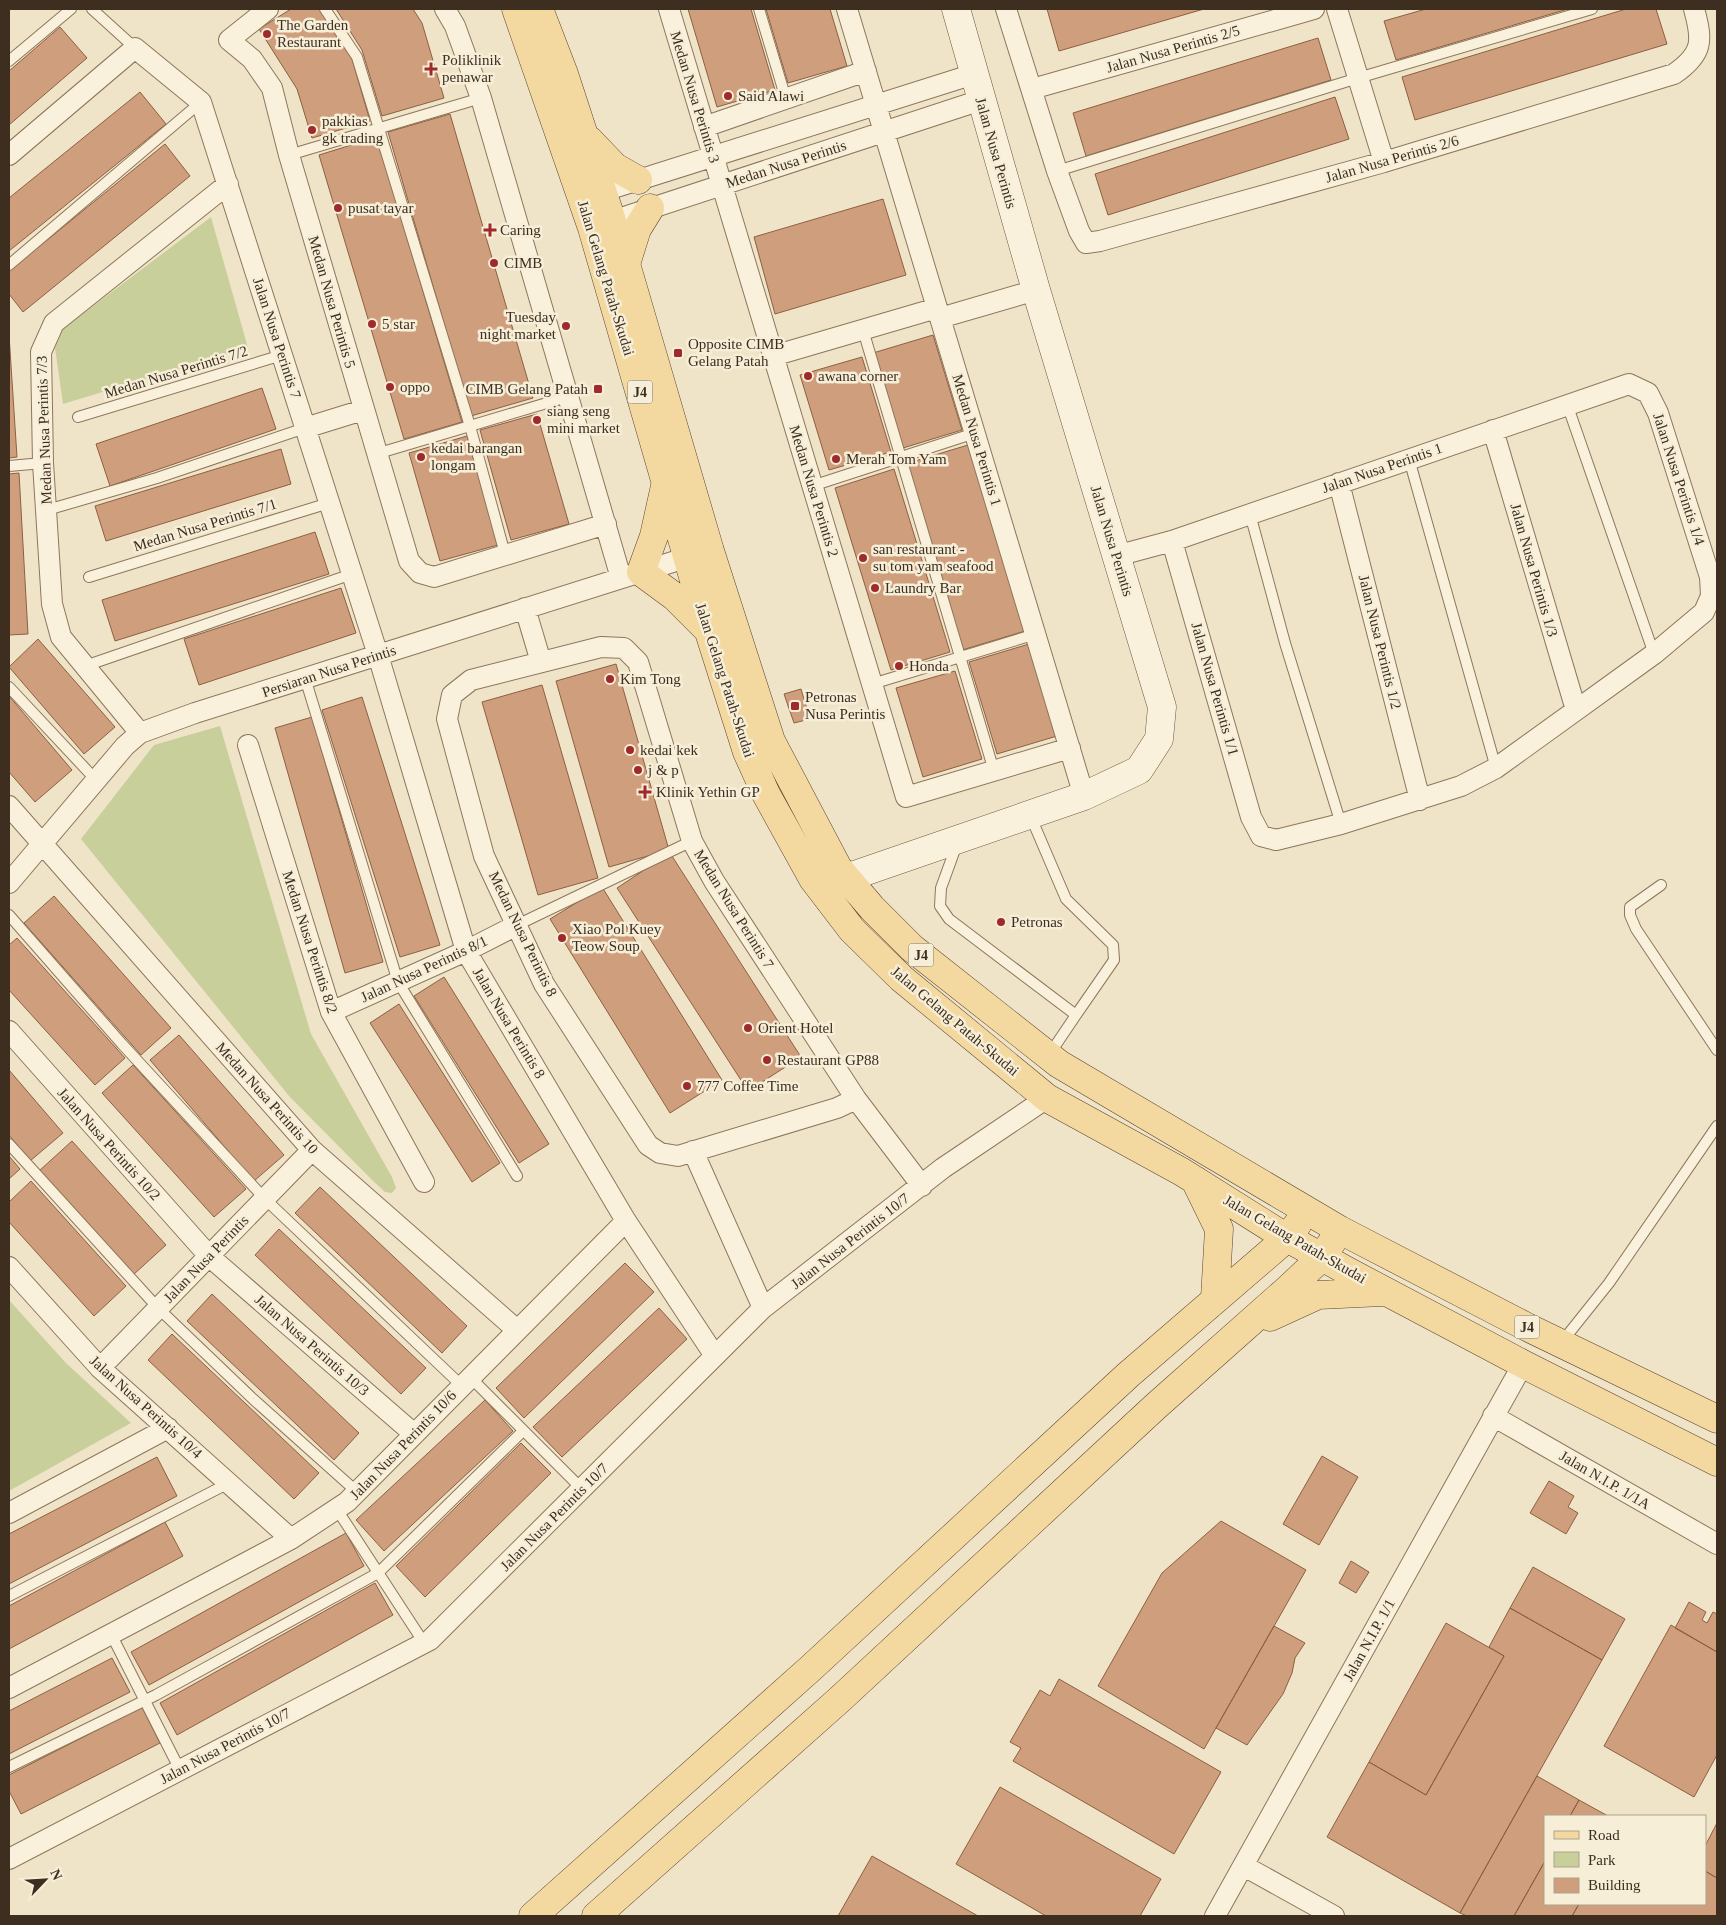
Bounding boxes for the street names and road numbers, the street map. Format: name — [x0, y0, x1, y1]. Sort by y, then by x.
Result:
street label: Jalan Nusa Perintis 2/5 — [1105, 22, 1241, 76]
street label: Medan Nusa Perintis 3 — [667, 29, 723, 165]
street label: Jalan Nusa Perintis — [972, 96, 1020, 211]
street label: Jalan Nusa Perintis 2/6 — [1324, 132, 1461, 186]
street label: Medan Nusa Perintis — [724, 137, 848, 191]
street label: Jalan Gelang Patah-Skudai — [575, 198, 637, 358]
street label: Medan Nusa Perintis 5 — [305, 234, 359, 370]
street label: Jalan Nusa Perintis 7 — [250, 275, 304, 401]
street label: Medan Nusa Perintis 7/2 — [103, 343, 249, 401]
street label: Medan Nusa Perintis 7/3 — [33, 355, 55, 505]
street label: Medan Nusa Perintis 1 — [949, 372, 1005, 508]
road number: J4 — [628, 381, 652, 404]
street label: Jalan Nusa Perintis 1/4 — [1650, 411, 1708, 548]
street label: Medan Nusa Perintis 2 — [786, 423, 842, 559]
street label: Jalan Nusa Perintis 1 — [1320, 440, 1444, 496]
street label: Jalan Nusa Perintis — [1088, 484, 1137, 598]
street label: Medan Nusa Perintis 7/1 — [132, 496, 278, 554]
street label: Jalan Nusa Perintis 1/3 — [1507, 502, 1561, 638]
street label: Jalan Nusa Perintis 1/2 — [1356, 573, 1404, 711]
street label: Jalan Gelang Patah-Skudai — [692, 601, 758, 759]
street label: Jalan Nusa Perintis 1/1 — [1188, 621, 1242, 757]
street label: Persiaran Nusa Perintis — [260, 642, 398, 700]
street label: Medan Nusa Perintis 7 — [691, 847, 777, 972]
street label: Medan Nusa Perintis 8/2 — [279, 869, 341, 1015]
street label: Medan Nusa Perintis 8 — [486, 869, 560, 999]
street label: Jalan Nusa Perintis 8/1 — [358, 933, 490, 1005]
road number: J4 — [908, 944, 934, 966]
street label: Jalan Gelang Patah-Skudai — [888, 963, 1022, 1079]
street label: Jalan Nusa Perintis 8 — [470, 965, 548, 1081]
street label: Medan Nusa Perintis 10 — [213, 1039, 321, 1157]
street label: Jalan Nusa Perintis 10/2 — [54, 1085, 164, 1203]
street label: Jalan Nusa Perintis 10/7 — [788, 1190, 913, 1292]
street label: Jalan Gelang Patah-Skudai — [1221, 1192, 1369, 1286]
street label: Jalan Nusa Perintis — [160, 1212, 252, 1306]
street label: Jalan Nusa Perintis 10/3 — [252, 1291, 372, 1399]
road number: J4 — [1514, 1315, 1540, 1338]
street label: Jalan Nusa Perintis 10/4 — [87, 1352, 206, 1462]
street label: Jalan Nusa Perintis 10/6 — [347, 1387, 460, 1503]
street label: Jalan N.I.P. 1/1A — [1557, 1448, 1653, 1513]
street label: Jalan Nusa Perintis 10/7 — [497, 1460, 611, 1574]
street label: Jalan N.I.P. 1/1 — [1340, 1596, 1398, 1684]
street label: Jalan Nusa Perintis 10/7 — [157, 1705, 293, 1787]

